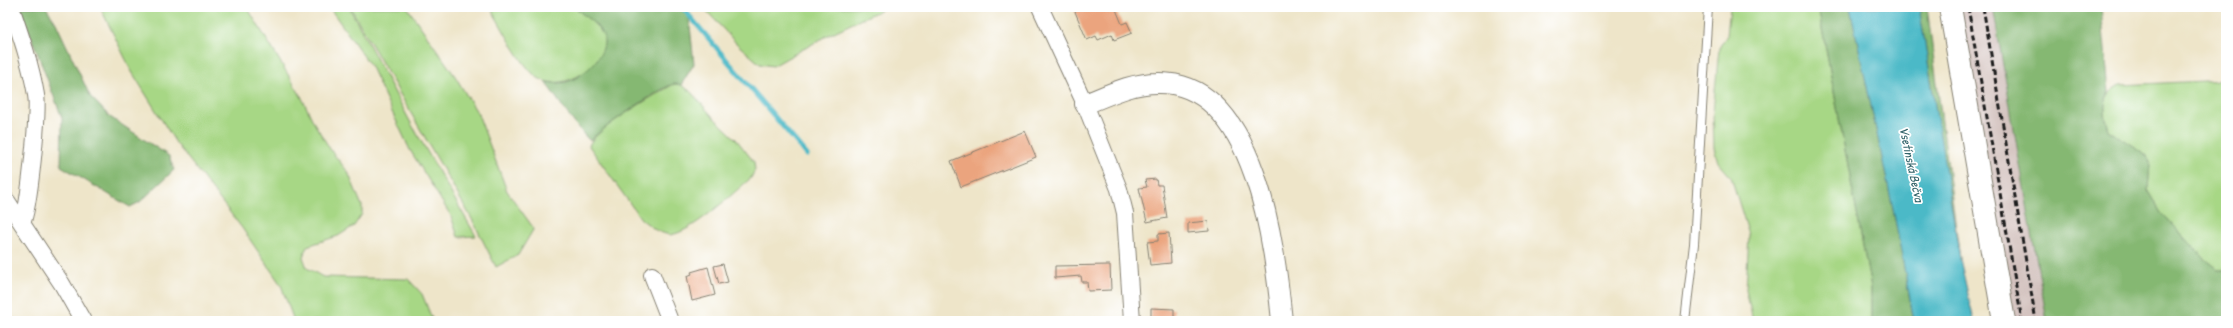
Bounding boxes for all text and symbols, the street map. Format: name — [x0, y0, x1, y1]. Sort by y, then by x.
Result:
water label: Vsetínská Bečva — [1895, 125, 1929, 205]

